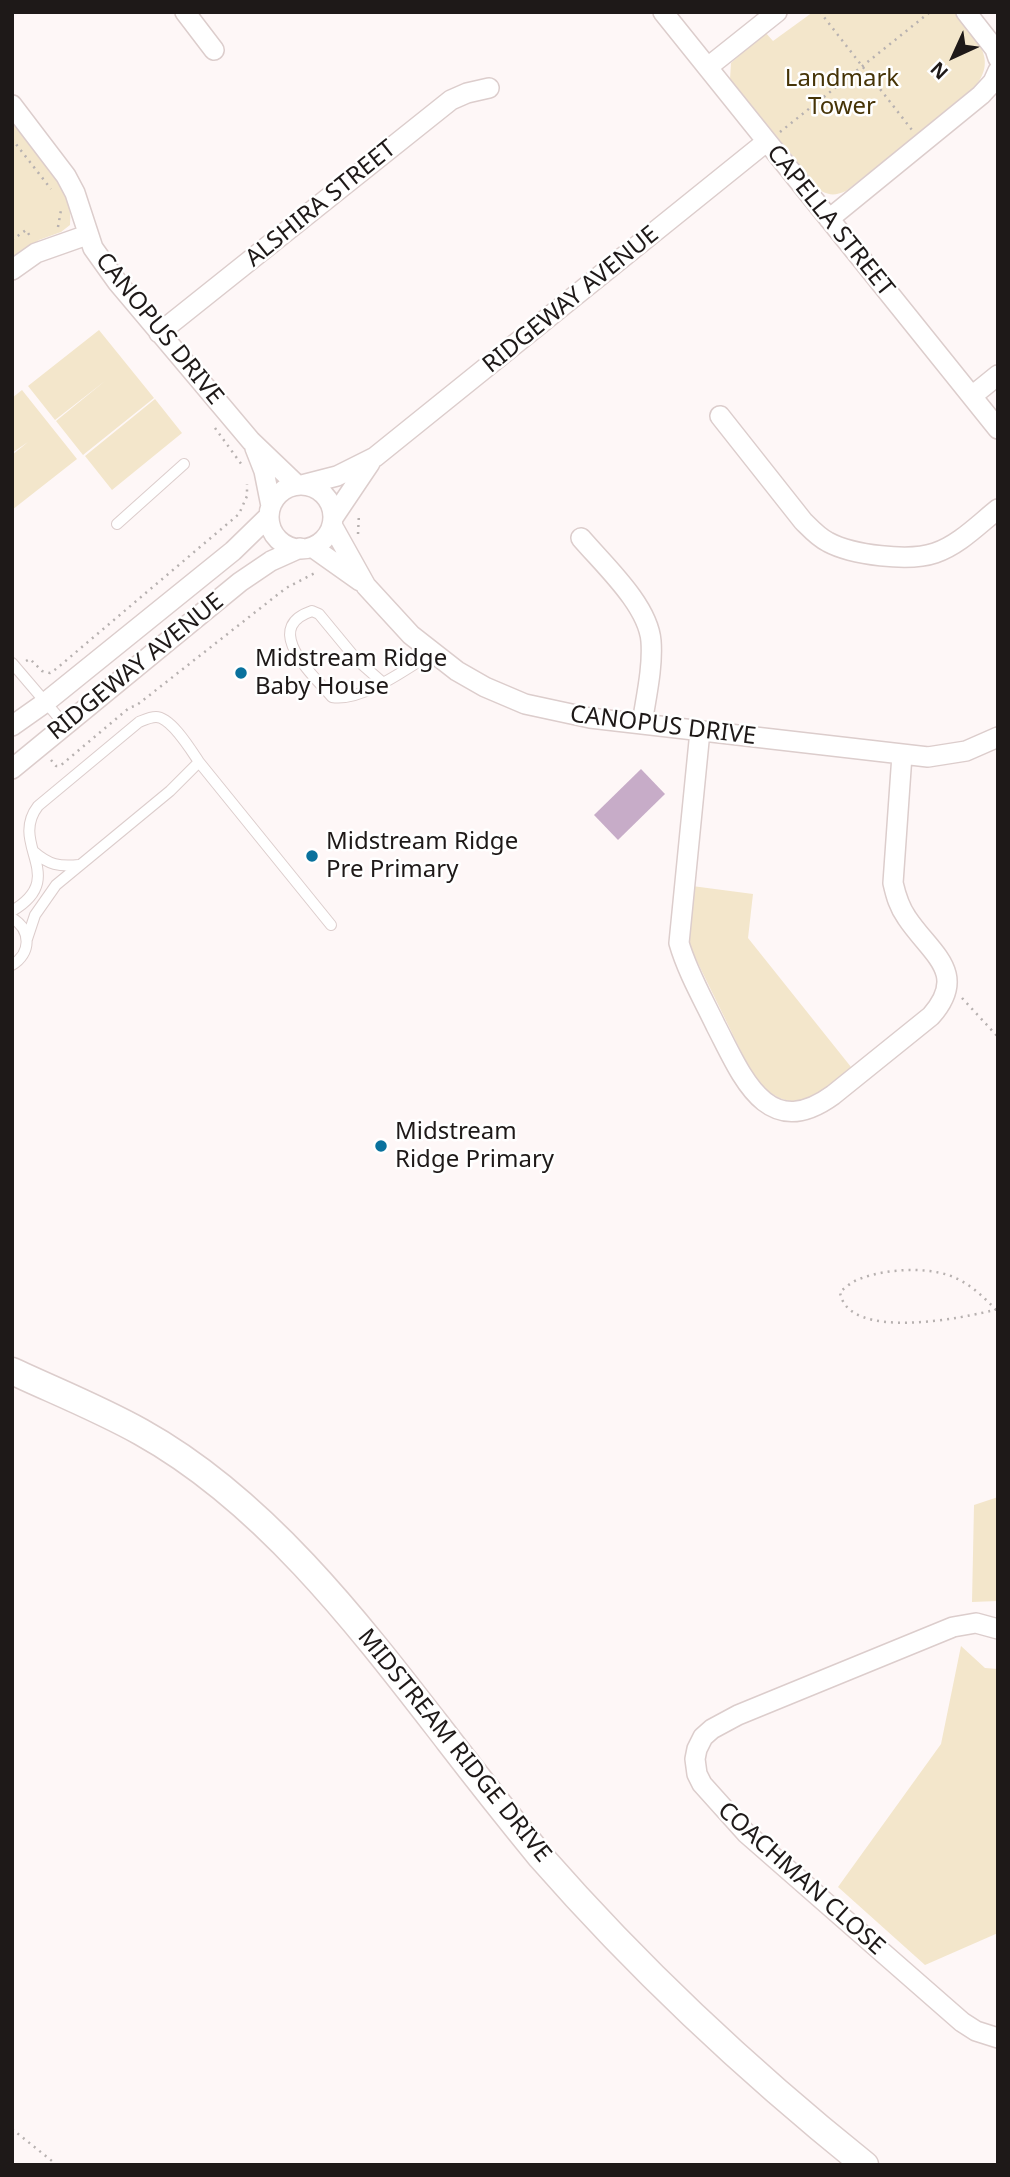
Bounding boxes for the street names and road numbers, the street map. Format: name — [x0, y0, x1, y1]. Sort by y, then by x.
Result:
street label: ALSHIRA STREET — [240, 135, 402, 273]
street label: CAPELLA STREET — [760, 139, 900, 303]
street label: RIDGEWAY AVENUE — [477, 220, 665, 380]
street label: CANOPUS DRIVE — [89, 247, 229, 411]
street label: RIDGEWAY AVENUE — [42, 587, 230, 747]
street label: CANOPUS DRIVE — [568, 700, 758, 752]
street label: MIDSTREAM RIDGE DRIVE — [351, 1624, 557, 1868]
street label: COACHMAN CLOSE — [712, 1796, 890, 1962]

